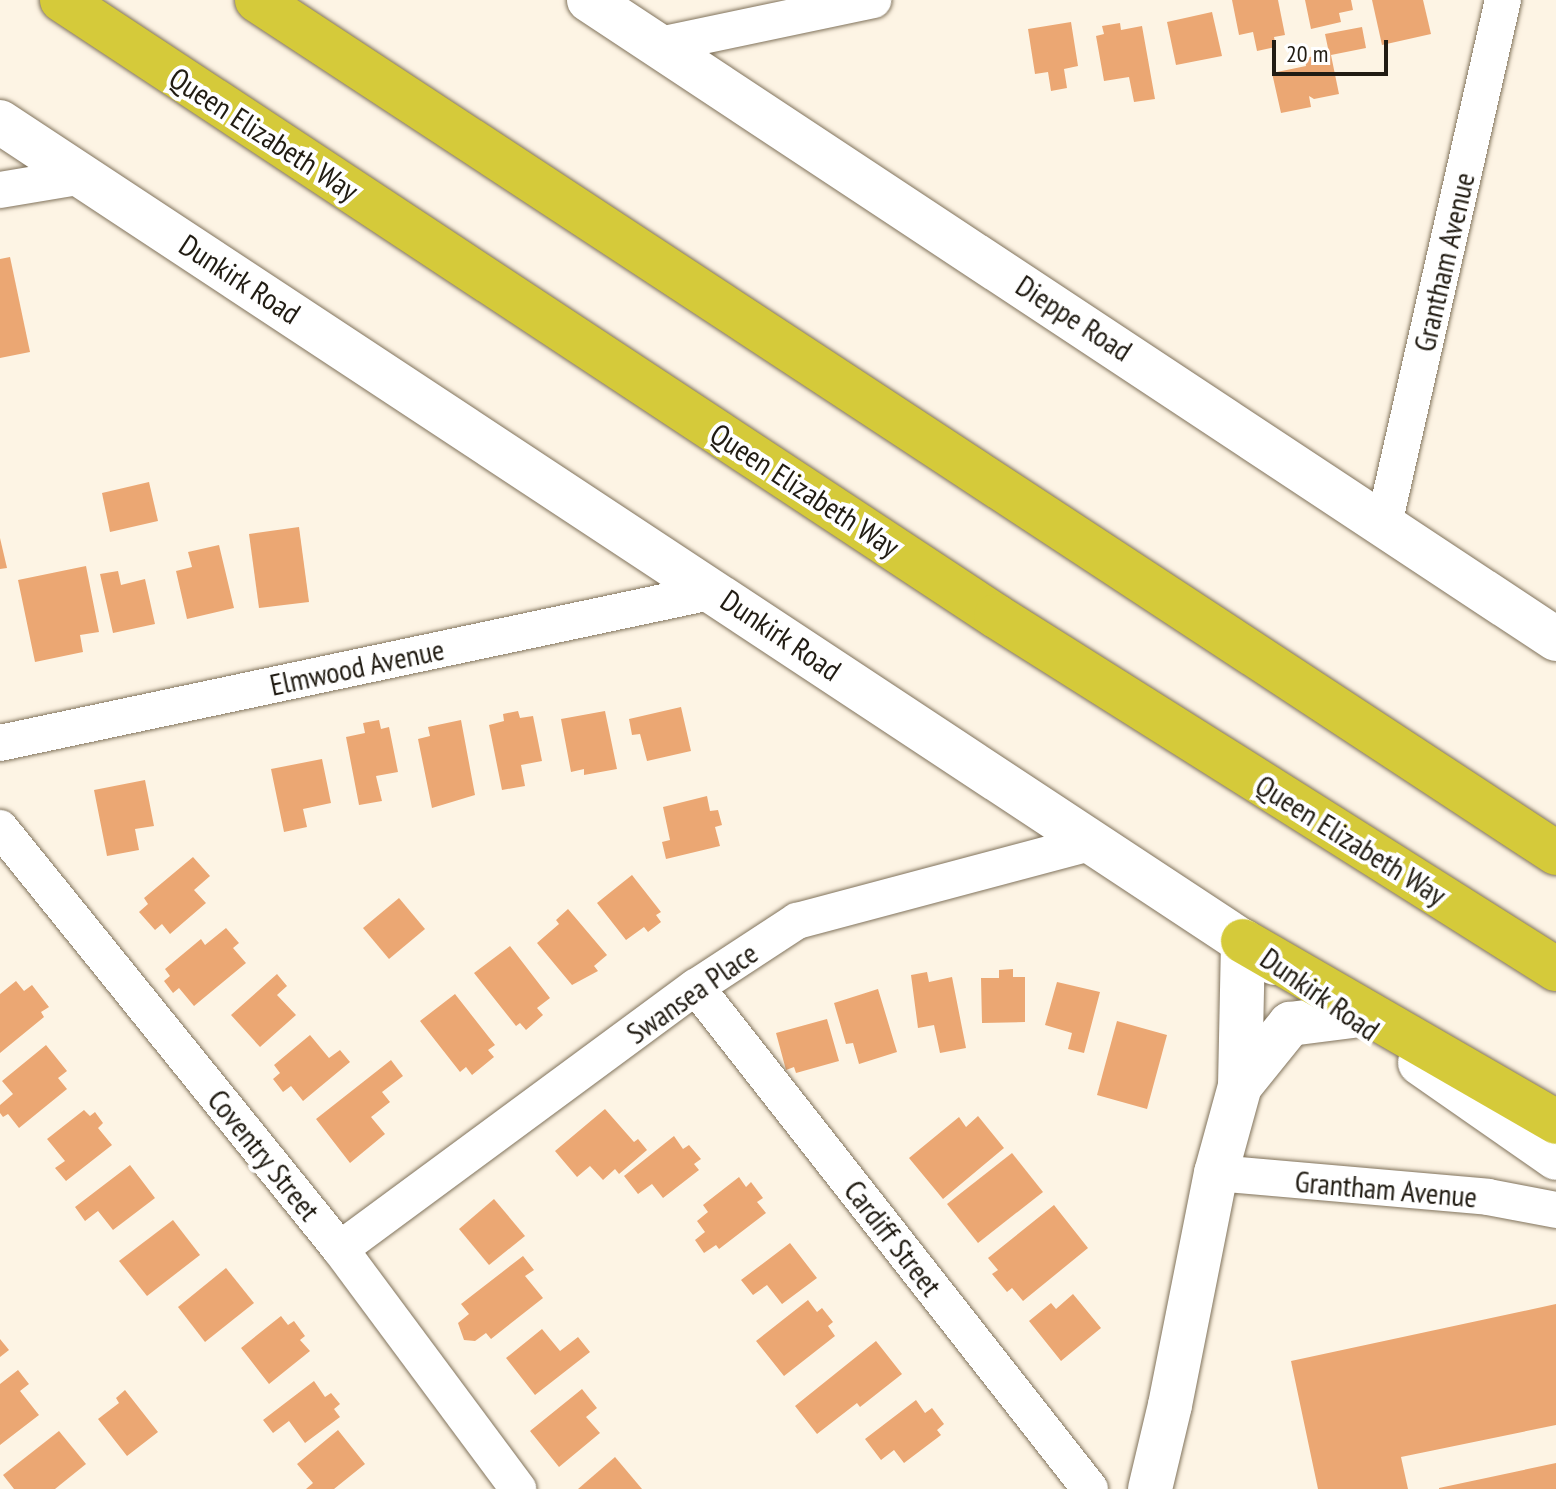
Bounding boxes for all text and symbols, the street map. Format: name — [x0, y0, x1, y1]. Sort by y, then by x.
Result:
scale bar — [1276, 24, 1392, 74]
text: 20 m — [1286, 38, 1328, 69]
street label: Queen Elizabeth Way — [163, 59, 365, 209]
street label: Grantham Avenue — [1406, 169, 1482, 355]
street label: Dunkirk Road — [173, 226, 307, 332]
street label: Dieppe Road — [1009, 267, 1139, 369]
street label: Queen Elizabeth Way — [704, 415, 906, 565]
street label: Dunkirk Road — [714, 582, 848, 688]
street label: Elmwood Avenue — [266, 631, 448, 703]
street label: Queen Elizabeth Way — [1249, 767, 1453, 913]
street label: Swansea Place — [620, 935, 764, 1051]
street label: Dunkirk Road — [1253, 940, 1387, 1048]
street label: Coventry Street — [200, 1082, 328, 1228]
street label: Grantham Avenue — [1293, 1163, 1479, 1215]
street label: Cardiff Street — [837, 1173, 949, 1303]

